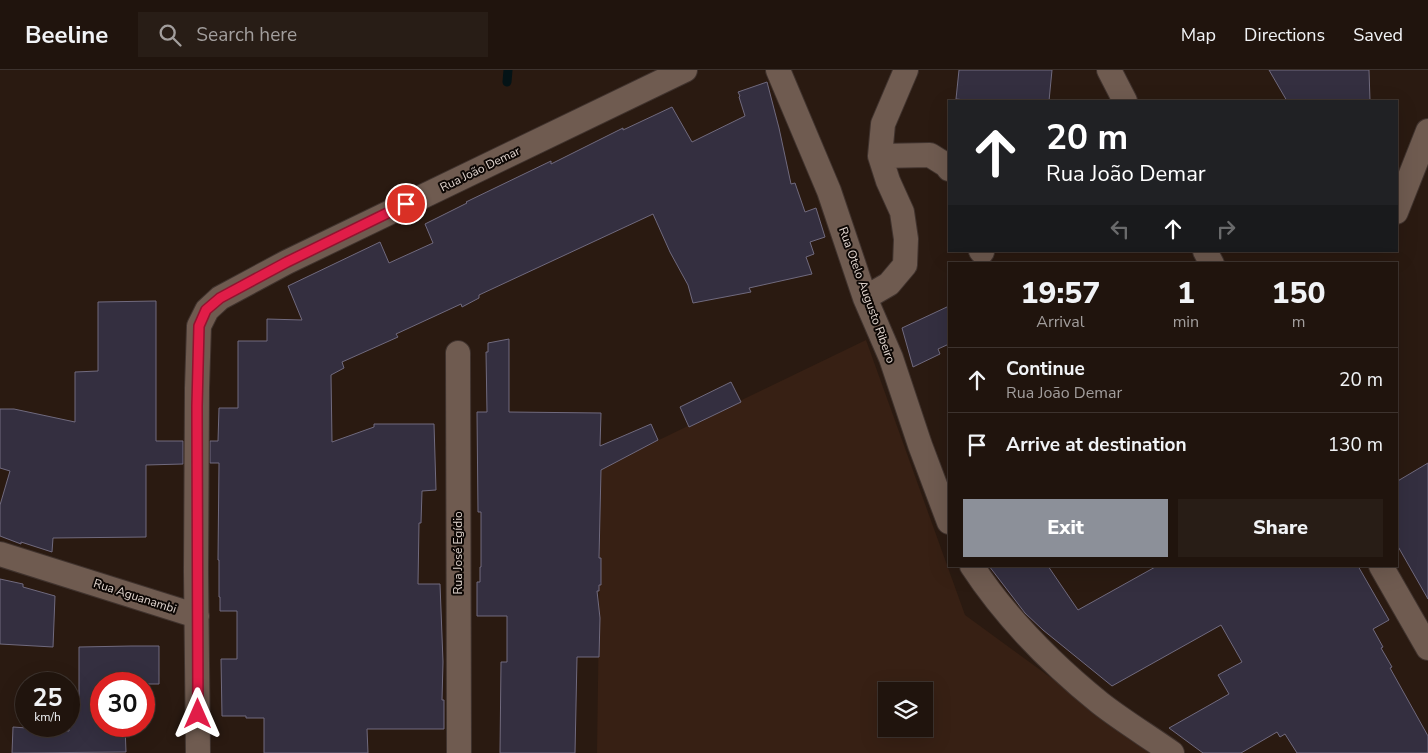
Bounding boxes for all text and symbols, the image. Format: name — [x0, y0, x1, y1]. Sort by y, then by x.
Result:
search box — [138, 12, 488, 57]
text: Beeline — [25, 19, 108, 51]
icon: search — [156, 21, 184, 49]
text: Search here — [196, 22, 297, 48]
text: Map — [1181, 23, 1216, 47]
text: Directions — [1244, 23, 1325, 47]
text: Saved — [1353, 23, 1403, 47]
text: 20 m — [1046, 114, 1128, 161]
icon: ahead — [963, 120, 1028, 185]
street label: Rua João Demar — [437, 142, 523, 195]
text: Rua João Demar — [1046, 159, 1206, 189]
pin — [385, 183, 427, 225]
icon: arrive — [392, 190, 420, 218]
icon: left — [1106, 215, 1134, 243]
icon: ahead — [1159, 215, 1187, 243]
icon: right — [1212, 215, 1240, 243]
street label: Rua Otelo Augusto Ribeiro — [835, 225, 899, 366]
text: 19:57 — [1020, 273, 1100, 314]
text: 1 — [1177, 273, 1195, 314]
text: 150 — [1272, 273, 1326, 314]
text: Arrival — [1036, 311, 1084, 333]
text: min — [1173, 311, 1199, 333]
text: m — [1292, 311, 1305, 333]
text: Continue — [1006, 356, 1085, 382]
icon: ahead — [963, 366, 991, 394]
text: 20 m — [1339, 367, 1383, 393]
text: Rua João Demar — [1006, 382, 1122, 404]
icon: arrive — [963, 431, 991, 459]
text: Arrive at destination — [1006, 432, 1187, 458]
text: 130 m — [1328, 432, 1383, 458]
button: Exit — [963, 499, 1168, 557]
button: Share — [1178, 499, 1383, 557]
street label: Rua José Egídio — [450, 511, 466, 595]
street label: Rua Aguanambi — [92, 575, 178, 617]
speed limit sign: 30 — [90, 672, 155, 737]
text: 25 — [32, 681, 63, 715]
map controls — [878, 682, 933, 737]
button: layers — [878, 682, 933, 737]
position arrow — [171, 687, 223, 739]
text: km/h — [34, 709, 61, 725]

